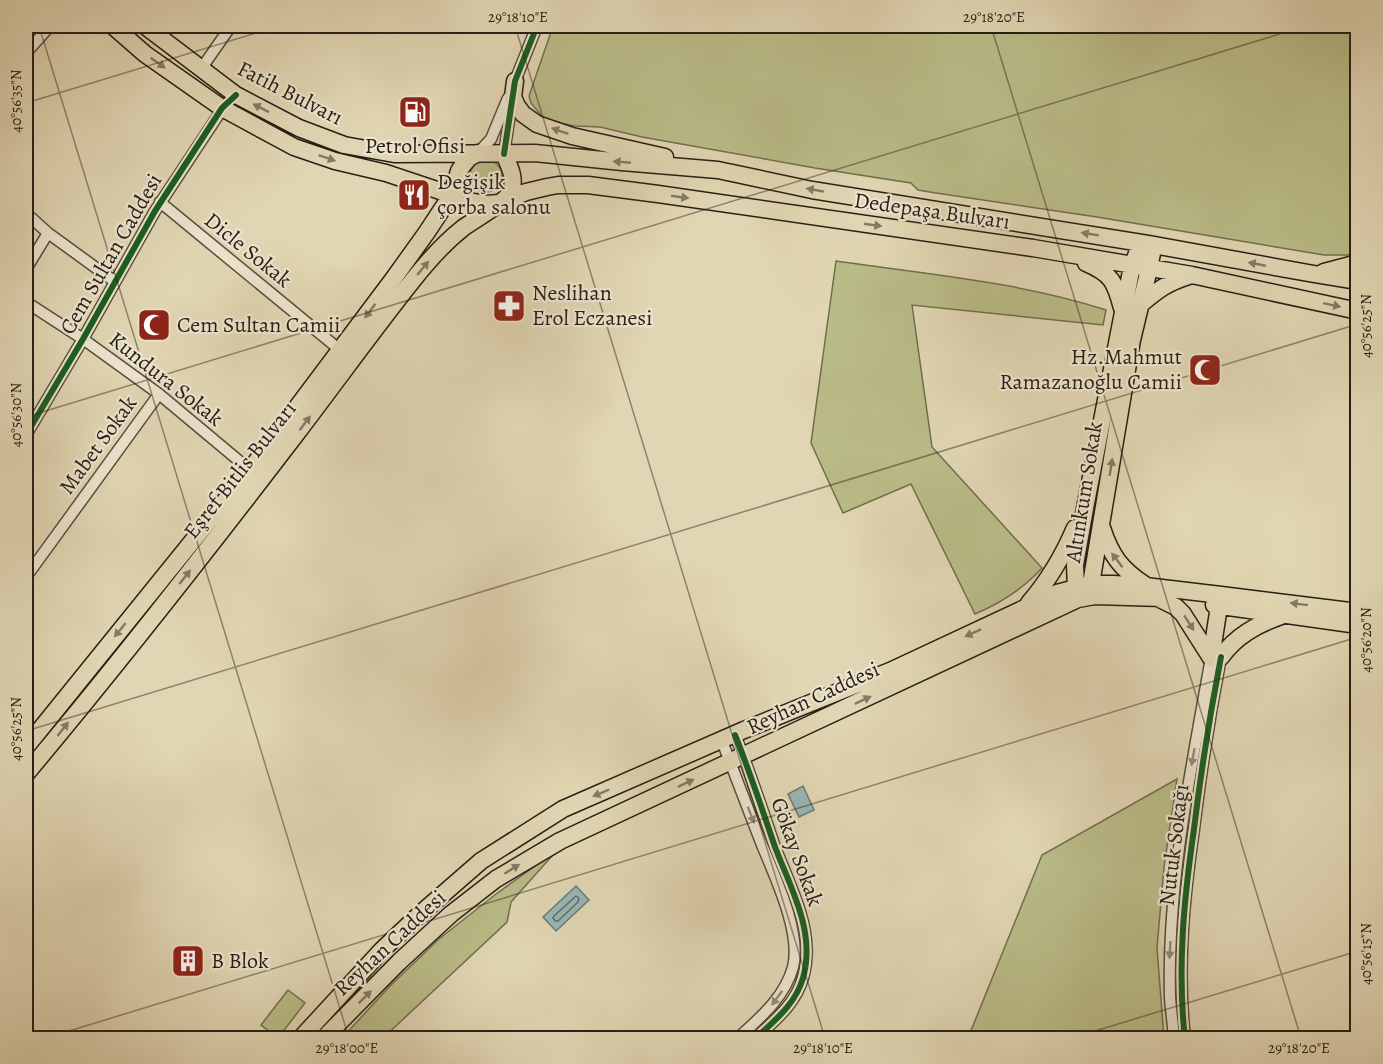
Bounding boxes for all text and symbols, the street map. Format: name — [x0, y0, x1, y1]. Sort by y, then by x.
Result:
text: 29°18'10"E — [488, 7, 548, 27]
text: 29°18'20"E — [963, 7, 1025, 27]
street label: Fatih Bulvarı — [232, 54, 348, 132]
one-way arrow — [149, 57, 165, 69]
text: 40°56'35"N — [6, 69, 26, 133]
fuel station icon: Petrol Ofisi — [397, 94, 433, 130]
one-way arrow — [252, 103, 269, 113]
one-way arrow — [551, 126, 569, 136]
place label: Petrol Ofisi — [365, 131, 465, 161]
one-way arrow — [318, 154, 336, 163]
one-way arrow — [613, 157, 632, 167]
place label: Değişik çorba salonu — [437, 167, 551, 222]
street label: Cem Sultan Caddesi — [53, 168, 169, 340]
restaurant icon: Değişik çorba salonu — [396, 177, 432, 213]
one-way arrow — [805, 185, 824, 194]
street label: Dedepaşa Bulvarı — [852, 185, 1012, 237]
one-way arrow — [671, 192, 690, 201]
street label: Dicle Sokak — [198, 205, 298, 295]
one-way arrow — [864, 221, 883, 230]
one-way arrow — [1081, 230, 1100, 239]
one-way arrow — [1247, 259, 1266, 268]
one-way arrow — [416, 260, 429, 276]
place label: Neslihan Erol Eczanesi — [532, 278, 652, 333]
pharmacy icon: Neslihan Erol Eczanesi — [491, 288, 527, 324]
text: 40°56'25"N — [1356, 294, 1376, 358]
one-way arrow — [1322, 301, 1341, 311]
one-way arrow — [364, 303, 376, 318]
mosque icon: Cem Sultan Camii — [136, 307, 172, 343]
place label: Cem Sultan Camii — [177, 310, 340, 340]
street label: Kundura Sokak — [102, 325, 230, 433]
place label: Hz.Mahmut Ramazanoğlu Camii — [999, 342, 1182, 397]
mosque icon: Hz.Mahmut Ramazanoğlu Camii — [1187, 352, 1223, 388]
text: 40°56'30"N — [6, 382, 26, 447]
street label: Mabet Sokak — [52, 390, 144, 500]
street label: Eşref Bitlis Bulvarı — [177, 395, 303, 545]
one-way arrow — [298, 416, 310, 431]
street label: Altınkum Sokak — [1058, 419, 1110, 566]
one-way arrow — [1106, 457, 1115, 476]
one-way arrow — [1111, 552, 1123, 568]
one-way arrow — [178, 569, 191, 585]
one-way arrow — [1290, 600, 1309, 609]
text: 40°56'20"N — [1356, 607, 1376, 673]
one-way arrow — [1183, 615, 1194, 631]
one-way arrow — [114, 622, 127, 638]
one-way arrow — [965, 628, 982, 637]
street label: Reyhan Caddesi — [742, 654, 884, 742]
one-way arrow — [855, 695, 872, 704]
text: 40°56'25"N — [6, 697, 26, 761]
one-way arrow — [56, 721, 69, 737]
one-way arrow — [1188, 747, 1197, 766]
one-way arrow — [678, 778, 695, 787]
street label: Nutuk Sokağı — [1152, 782, 1196, 908]
one-way arrow — [592, 788, 610, 798]
street label: Gökay Sokak — [763, 794, 831, 911]
one-way arrow — [746, 806, 756, 824]
one-way arrow — [504, 864, 520, 875]
street label: Reyhan Caddesi — [327, 883, 453, 1003]
text: 40°56'15"N — [1356, 923, 1376, 985]
one-way arrow — [1166, 941, 1175, 960]
building icon: B Blok — [170, 943, 206, 979]
place label: B Blok — [211, 946, 269, 976]
one-way arrow — [357, 990, 371, 1004]
one-way arrow — [771, 990, 783, 1006]
text: 29°18'00"E — [316, 1038, 378, 1058]
text: 29°18'10"E — [793, 1038, 853, 1058]
text: 29°18'20"E — [1268, 1038, 1330, 1058]

